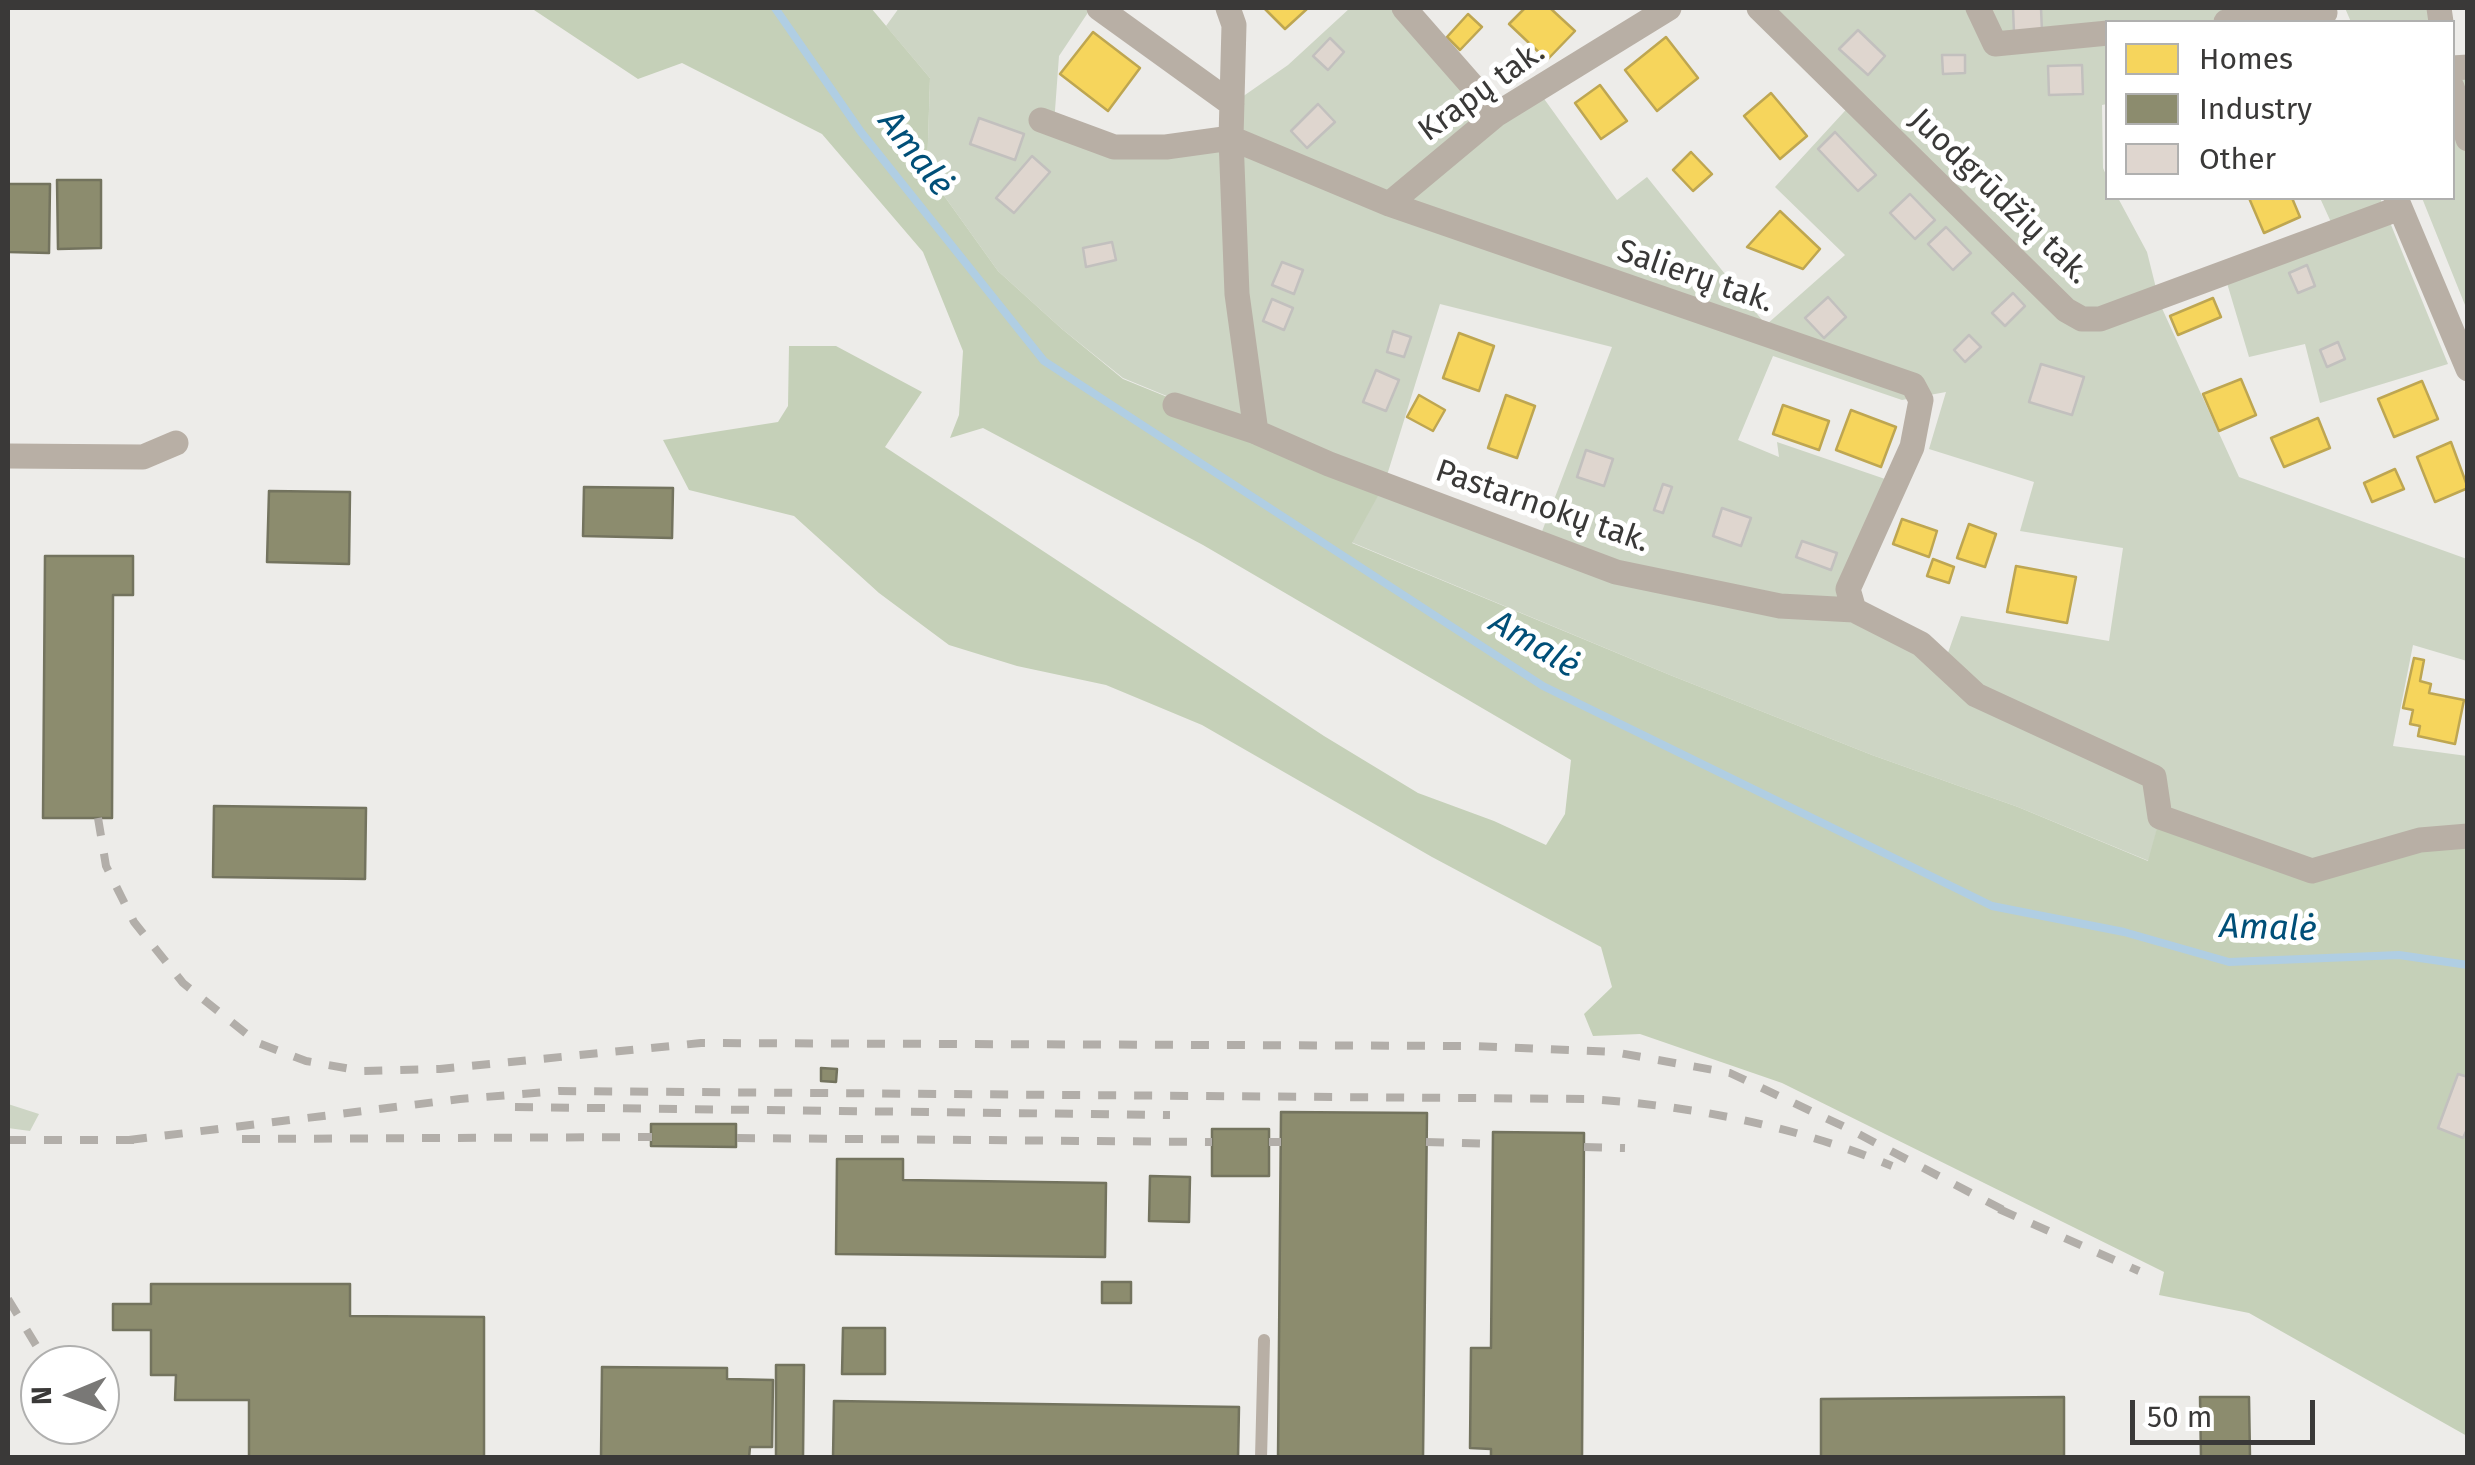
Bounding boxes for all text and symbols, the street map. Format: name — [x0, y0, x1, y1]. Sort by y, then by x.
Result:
legend — [2105, 20, 2455, 200]
street label: Krapų tak. — [1411, 33, 1553, 151]
text: Homes — [2199, 41, 2293, 77]
text: Industry — [2199, 91, 2312, 127]
street label: Juodgrūdžių tak. — [1901, 101, 2097, 293]
water label: Amalė — [868, 103, 962, 205]
text: Other — [2199, 141, 2276, 177]
street label: Salierų tak. — [1612, 232, 1778, 322]
street label: Pastarnokų tak. — [1430, 452, 1654, 562]
water label: Amalė — [1481, 602, 1587, 688]
water label: Amalė — [2219, 906, 2317, 952]
north arrow — [20, 1345, 120, 1445]
scale bar — [2135, 1380, 2320, 1442]
text: N — [25, 1386, 58, 1405]
text: 50 m — [2147, 1399, 2212, 1435]

